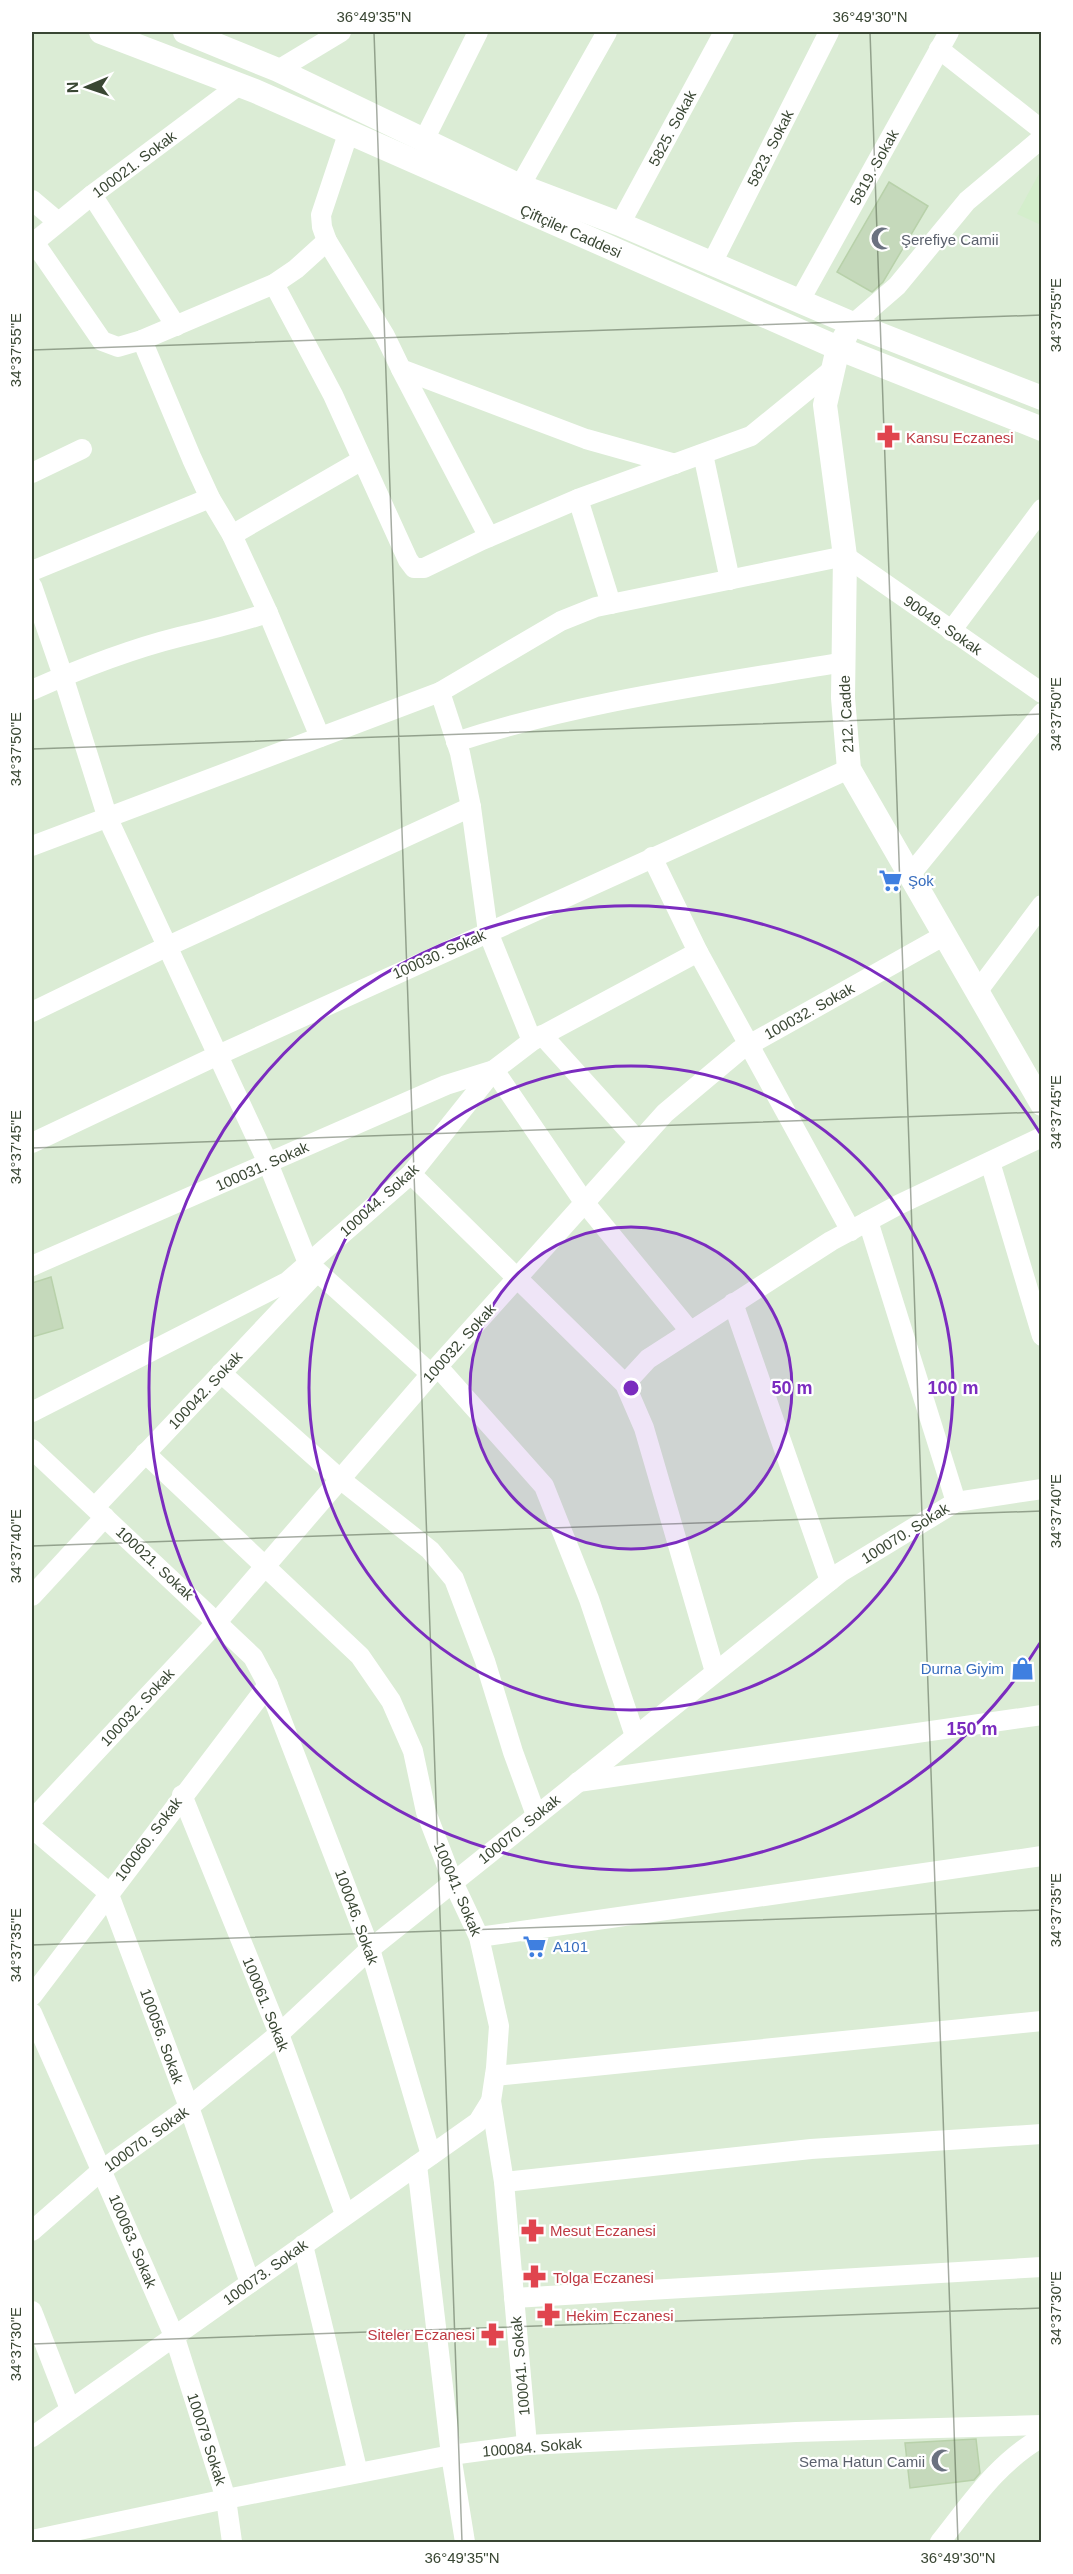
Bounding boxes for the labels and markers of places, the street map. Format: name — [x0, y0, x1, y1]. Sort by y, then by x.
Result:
mosque icon: Şerefiye Camii — [870, 226, 896, 252]
place label: Şerefiye Camii — [901, 231, 999, 248]
pharmacy icon: Kansu Eczanesi — [875, 424, 901, 450]
place label: Kansu Eczanesi — [906, 429, 1014, 446]
supermarket icon: Şok — [877, 867, 903, 893]
place label: Şok — [908, 872, 934, 889]
centre of rings — [621, 1378, 641, 1398]
shop icon: Durna Giyim — [1009, 1655, 1035, 1681]
place label: Durna Giyim — [921, 1660, 1004, 1677]
supermarket icon: A101 — [522, 1933, 548, 1959]
place label: A101 — [553, 1938, 588, 1955]
pharmacy icon: Mesut Eczanesi — [519, 2217, 545, 2243]
place label: Mesut Eczanesi — [550, 2222, 656, 2239]
pharmacy icon: Tolga Eczanesi — [522, 2264, 548, 2290]
place label: Tolga Eczanesi — [553, 2269, 654, 2286]
pharmacy icon: Hekim Eczanesi — [535, 2302, 561, 2328]
place label: Hekim Eczanesi — [566, 2307, 674, 2324]
pharmacy icon: Siteler Eczanesi — [480, 2321, 506, 2347]
place label: Siteler Eczanesi — [367, 2326, 475, 2343]
mosque icon: Sema Hatun Camii — [930, 2448, 956, 2474]
place label: Sema Hatun Camii — [799, 2453, 925, 2470]

